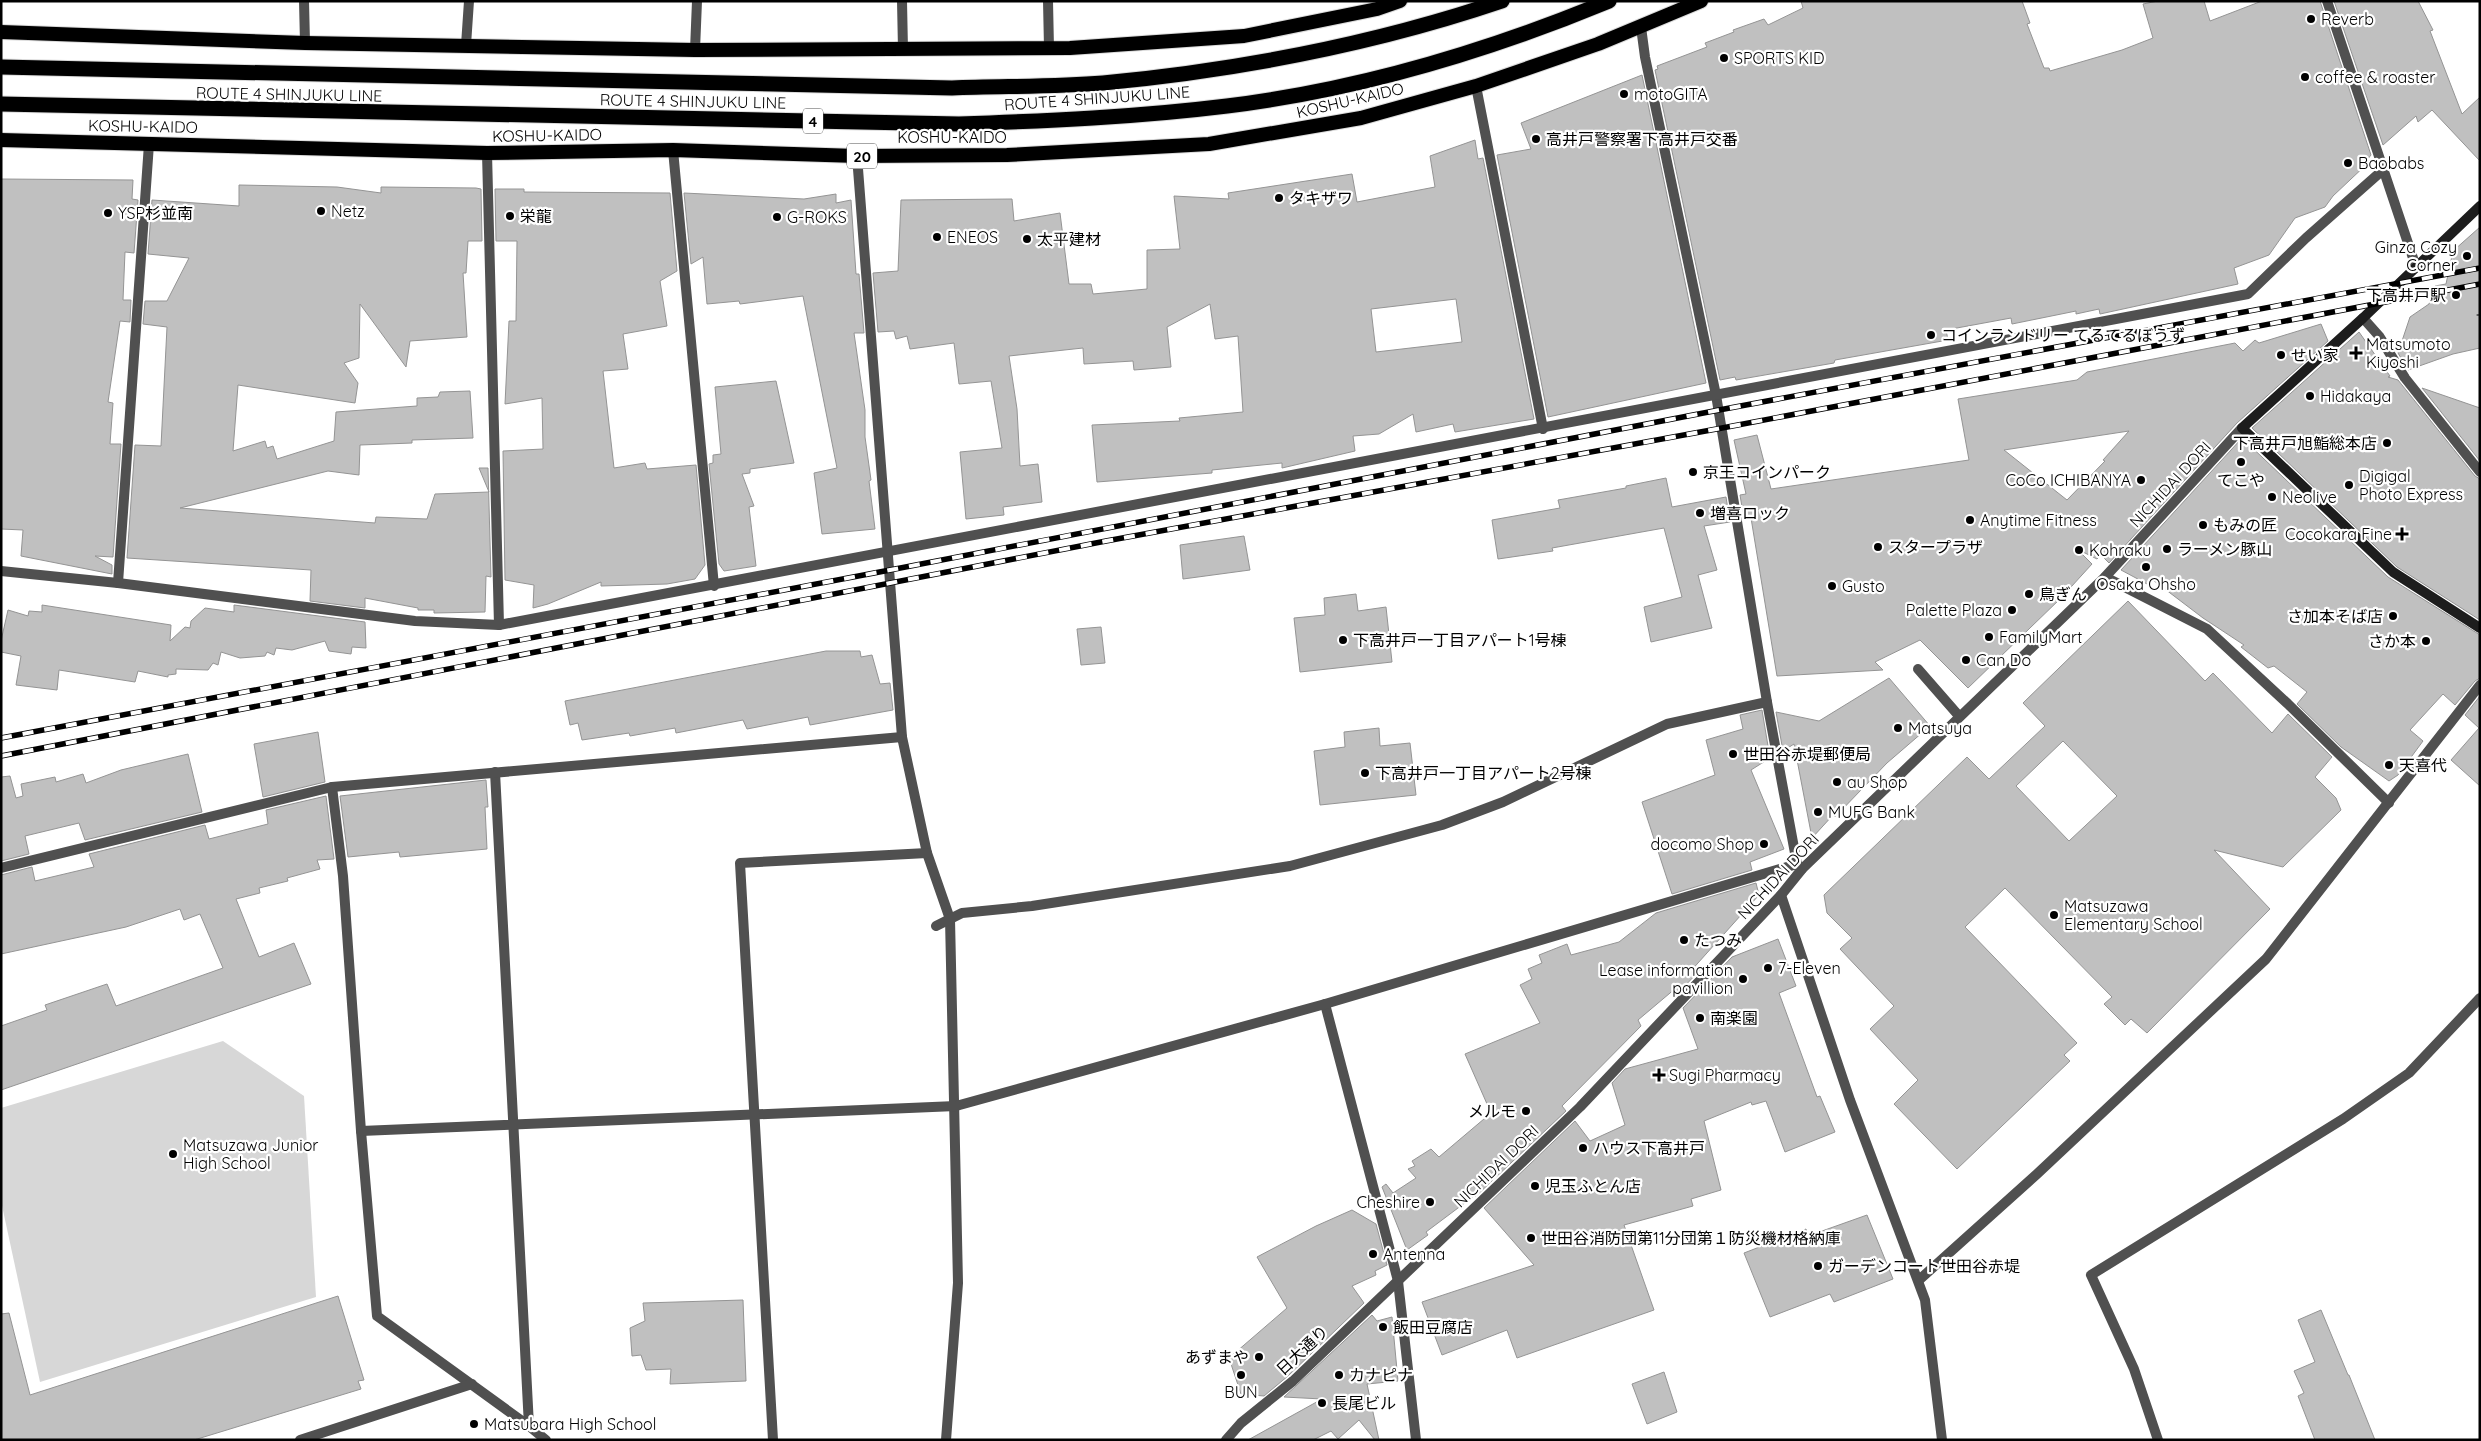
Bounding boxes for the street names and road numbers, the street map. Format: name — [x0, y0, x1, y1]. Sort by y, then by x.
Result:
street label: KOSHU-KAIDO — [1294, 78, 1406, 122]
street label: ROUTE 4 SHINJUKU LINE — [196, 82, 382, 106]
street label: ROUTE 4 SHINJUKU LINE — [1003, 82, 1191, 114]
street label: ROUTE 4 SHINJUKU LINE — [600, 89, 786, 113]
road number: 4 — [803, 108, 823, 134]
street label: KOSHU-KAIDO — [88, 115, 198, 137]
street label: KOSHU-KAIDO — [492, 124, 602, 146]
street label: KOSHU-KAIDO — [897, 127, 1007, 147]
road number: 20 — [847, 144, 877, 168]
street label: NICHIDAI DORI — [2125, 437, 2215, 531]
street label: NICHIDAI DORI — [1733, 829, 1823, 923]
street label: NICHIDAI DORI — [1449, 1121, 1543, 1211]
street label: 日大通り — [1272, 1321, 1332, 1379]

